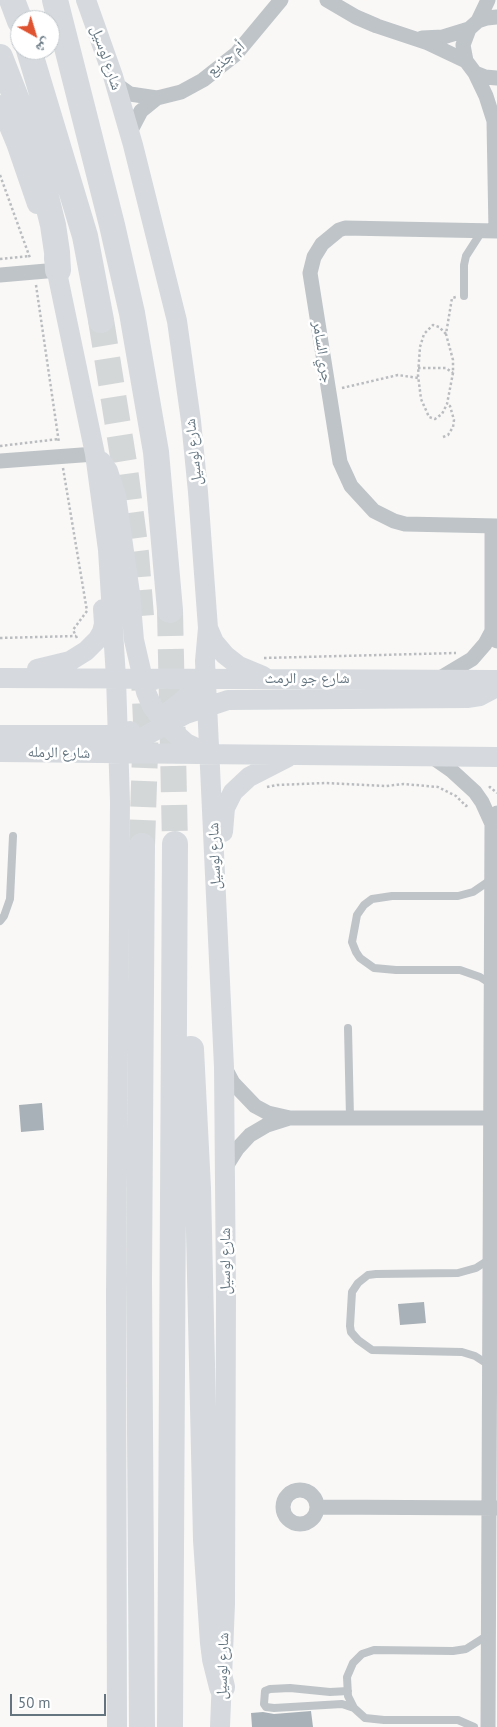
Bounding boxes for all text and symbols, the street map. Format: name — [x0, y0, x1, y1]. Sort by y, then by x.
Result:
north arrow — [10, 10, 60, 60]
street label: شارع لوسيل — [87, 23, 125, 93]
text: ش — [32, 34, 55, 58]
street label: أم جذيع — [204, 38, 248, 80]
street label: جري السامر — [308, 320, 336, 384]
street label: شارع لوسيل — [182, 418, 206, 486]
street label: شارع جو الرمث — [265, 670, 349, 688]
street label: شارع الرمله — [28, 743, 90, 763]
street label: شارع لوسيل — [205, 822, 225, 890]
street label: شارع لوسيل — [217, 1228, 235, 1294]
street label: شارع لوسيل — [213, 1632, 233, 1700]
scale bar — [12, 1684, 109, 1716]
text: 50 m — [18, 1693, 51, 1712]

